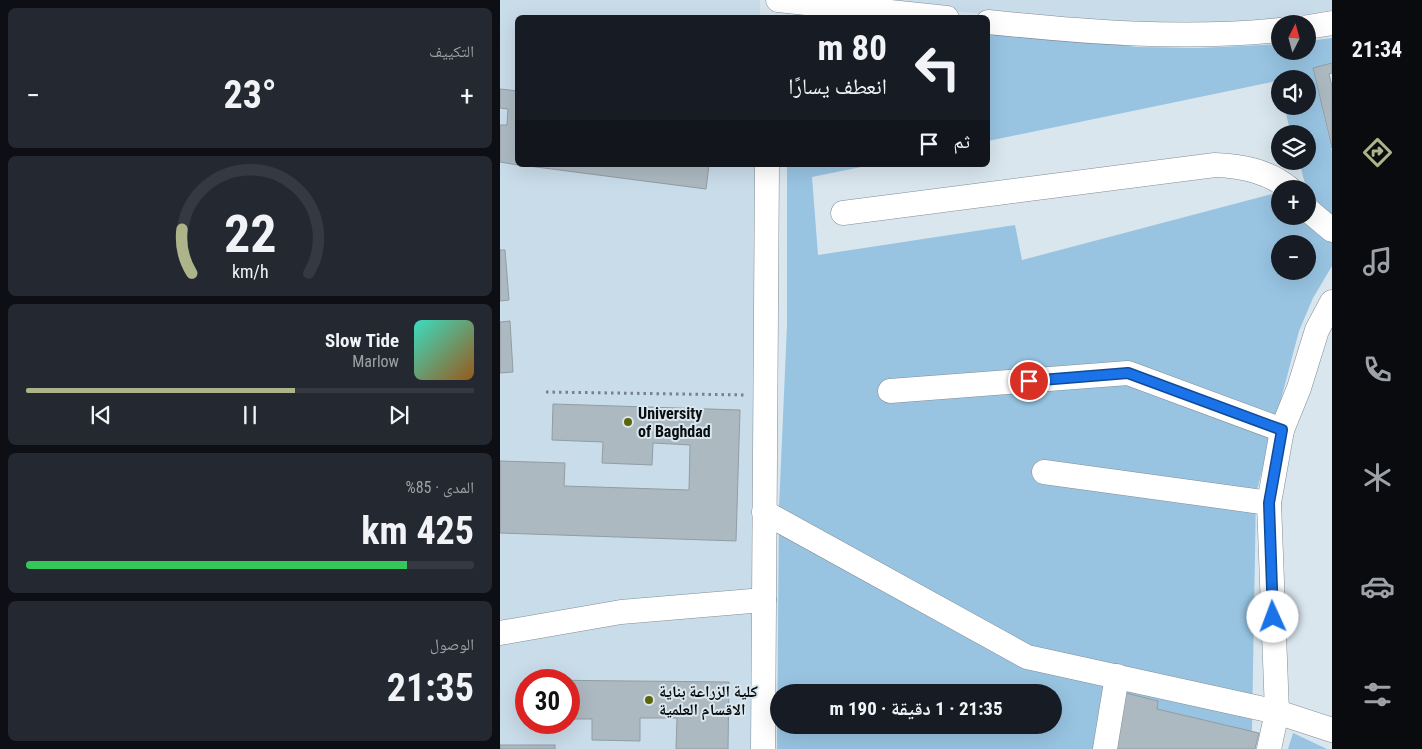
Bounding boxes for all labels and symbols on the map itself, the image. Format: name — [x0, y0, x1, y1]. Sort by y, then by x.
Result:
north arrow — [1271, 15, 1316, 60]
pin — [1008, 360, 1050, 402]
place label: University of Baghdad — [638, 404, 711, 441]
marker: University of Baghdad — [622, 416, 634, 428]
position arrow — [1246, 590, 1298, 642]
speed limit sign: 30 — [515, 669, 580, 734]
place label: كلية الزراعة بناية الاقسام العلمية — [659, 682, 758, 721]
marker: كلية الزراعة بناية الاقسام العلمية — [643, 694, 655, 706]

